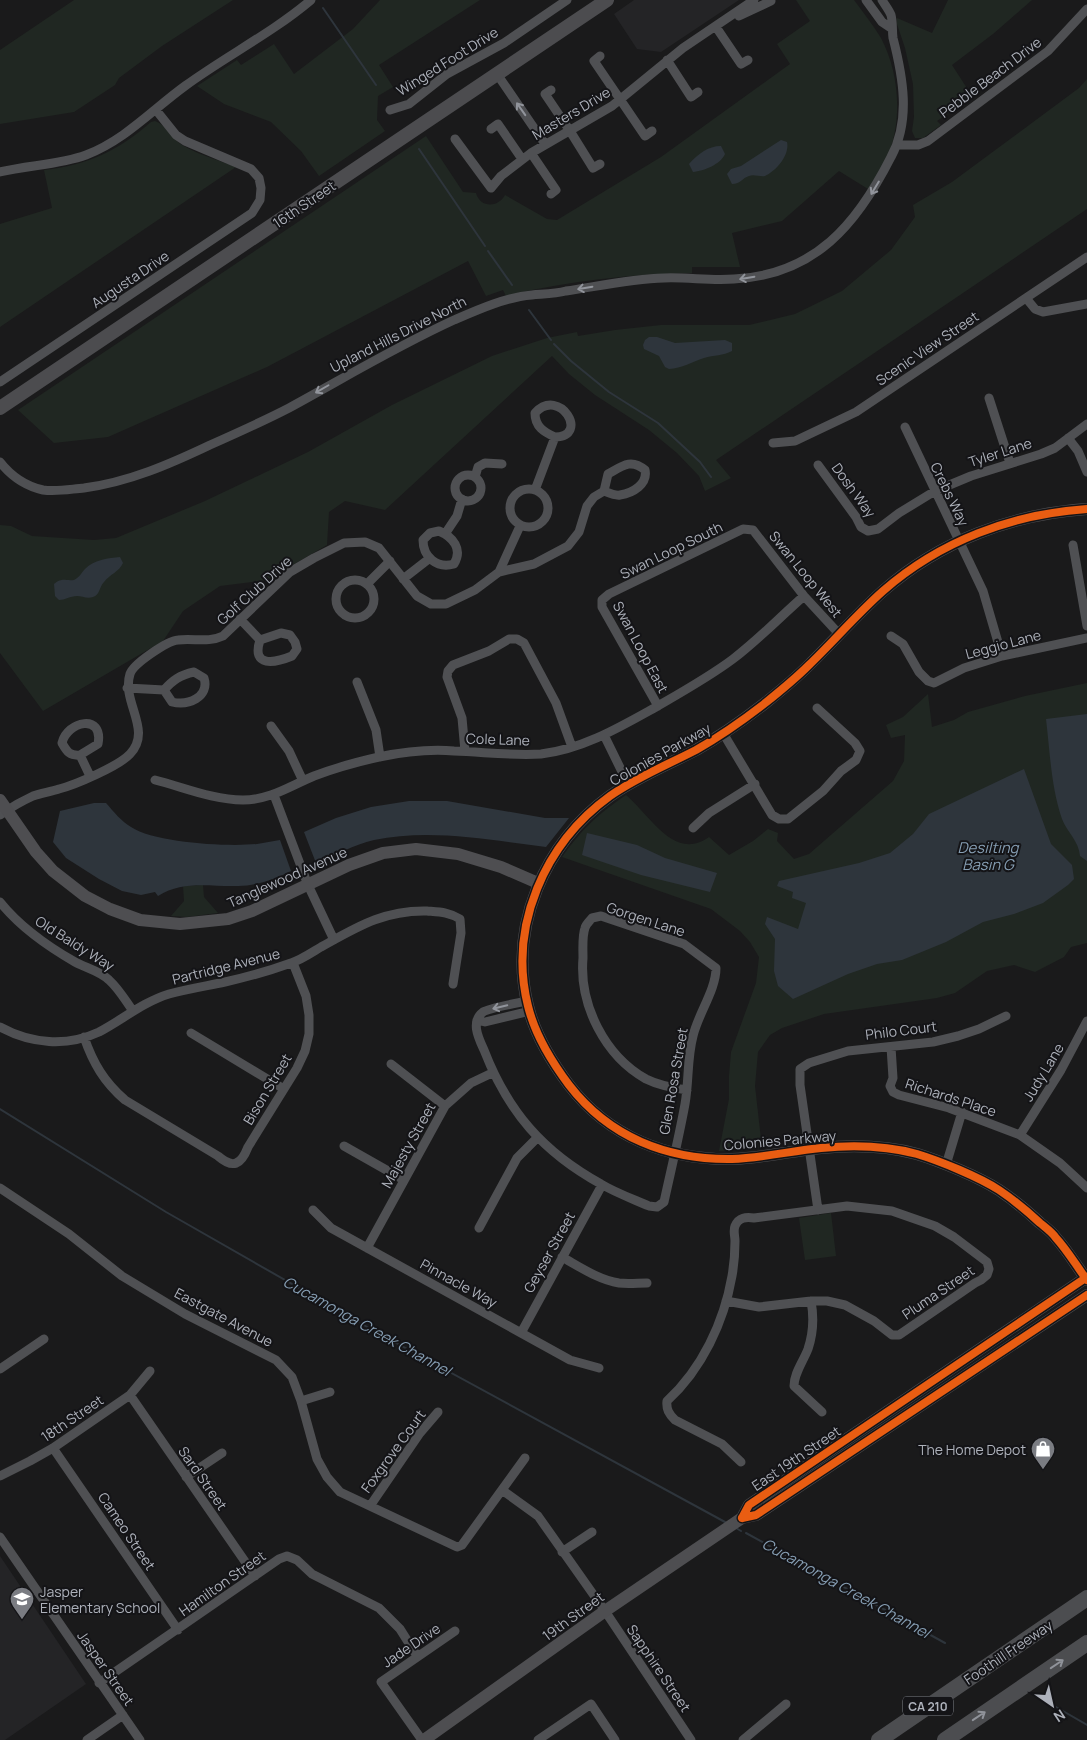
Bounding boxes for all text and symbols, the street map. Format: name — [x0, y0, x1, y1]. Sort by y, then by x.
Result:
street label: Winged Foot Drive — [393, 22, 501, 100]
street label: Pebble Beach Drive — [935, 32, 1045, 122]
street label: Masters Drive — [528, 82, 614, 144]
one-way arrow — [516, 102, 526, 116]
street label: 16th Street — [269, 176, 339, 232]
one-way arrow — [869, 181, 879, 195]
street label: Augusta Drive — [87, 246, 173, 312]
one-way arrow — [739, 273, 755, 283]
one-way arrow — [578, 284, 594, 294]
street label: Upland Hills Drive North — [327, 291, 469, 377]
street label: Scenic View Street — [872, 306, 982, 390]
one-way arrow — [315, 384, 330, 394]
street label: Tyler Lane — [966, 433, 1034, 471]
street label: Dosh Way — [828, 459, 881, 522]
street label: Crebs Way — [926, 459, 974, 530]
street label: Swan Loop South — [617, 517, 725, 583]
street label: Swan Loop West — [765, 527, 847, 621]
street label: Golf Club Drive — [212, 551, 296, 629]
street label: Swan Loop East — [609, 598, 673, 697]
street label: Leggio Lane — [963, 625, 1043, 663]
street label: Colonies Parkway — [606, 718, 714, 790]
street label: Cole Lane — [466, 728, 530, 750]
water label: Desilting Basin G — [957, 837, 1020, 875]
street label: Tanglewood Avenue — [224, 842, 350, 912]
street label: Gorgen Lane — [604, 897, 688, 941]
street label: Old Baldy Way — [32, 911, 119, 975]
street label: Partridge Avenue — [170, 943, 282, 989]
one-way arrow — [493, 1003, 509, 1013]
street label: Philo Court — [864, 1016, 938, 1044]
street label: Glen Rosa Street — [654, 1026, 692, 1136]
street label: Judy Lane — [1018, 1039, 1068, 1105]
street label: Bison Street — [238, 1050, 296, 1128]
street label: Richards Place — [903, 1073, 999, 1121]
street label: Majesty Street — [377, 1098, 440, 1191]
street label: Colonies Parkway — [723, 1126, 838, 1154]
street label: Geyser Street — [519, 1208, 579, 1296]
street label: Pinnacle Way — [417, 1254, 501, 1312]
street label: Pluma Street — [898, 1261, 978, 1323]
water label: Cucamonga Creek Channel — [279, 1271, 457, 1382]
street label: Eastgate Avenue — [171, 1283, 277, 1351]
street label: 18th Street — [37, 1390, 107, 1446]
street label: Foxgrove Court — [356, 1405, 430, 1496]
street label: East 19th Street — [748, 1421, 845, 1495]
shop icon: The Home Depot — [1030, 1436, 1056, 1470]
place label: The Home Depot — [918, 1440, 1026, 1459]
street label: Sard Street — [174, 1442, 232, 1514]
street label: Cameo Street — [94, 1488, 160, 1574]
water label: Cucamonga Creek Channel — [758, 1533, 936, 1644]
street label: Hamilton Street — [175, 1546, 269, 1620]
place label: Jasper Elementary School — [40, 1582, 160, 1617]
school or university icon: Jasper Elementary School — [9, 1586, 35, 1620]
street label: 19th Street — [538, 1587, 608, 1645]
street label: Foothill Freeway — [960, 1615, 1057, 1689]
street label: Jade Drive — [378, 1619, 444, 1671]
street label: Sapphire Street — [623, 1621, 695, 1716]
street label: Jasper Street — [73, 1627, 139, 1709]
one-way arrow — [1049, 1659, 1063, 1669]
north arrow — [1027, 1680, 1077, 1730]
road number: CA 210 — [903, 1696, 953, 1715]
text: N — [1050, 1706, 1069, 1727]
one-way arrow — [972, 1711, 986, 1721]

